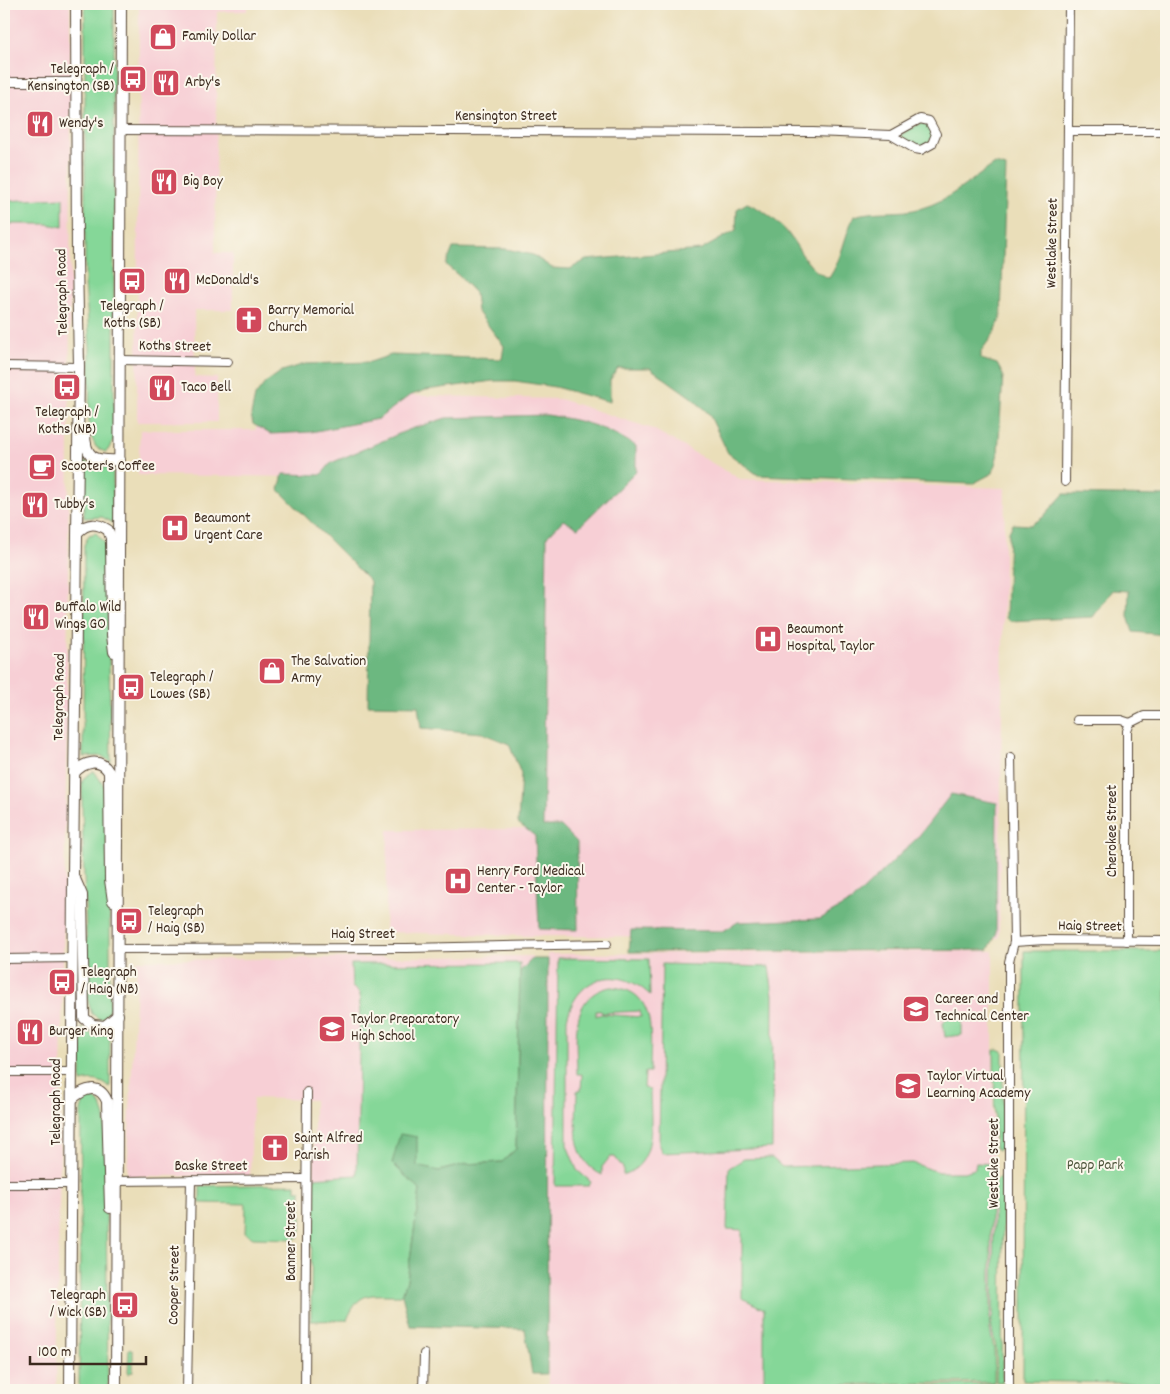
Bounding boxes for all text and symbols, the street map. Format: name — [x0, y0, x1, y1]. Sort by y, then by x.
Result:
shop icon: Family Dollar — [148, 22, 178, 52]
place label: Family Dollar — [182, 26, 256, 48]
place label: Telegraph / Kensington (SB) — [27, 59, 114, 98]
bus stop icon: Telegraph / Kensington (SB) — [118, 64, 148, 94]
restaurant icon: Arby's — [151, 68, 181, 98]
place label: Arby's — [185, 72, 221, 94]
street label: Kensington Street — [455, 106, 557, 128]
restaurant icon: Wendy's — [25, 109, 55, 139]
place label: Wendy's — [59, 113, 104, 135]
restaurant icon: Big Boy — [149, 167, 179, 197]
place label: Big Boy — [183, 171, 224, 193]
street label: Westlake Street — [1041, 197, 1065, 288]
street label: Telegraph Road — [51, 248, 75, 336]
bus stop icon: Telegraph / Koths (SB) — [117, 266, 147, 296]
restaurant icon: McDonald's — [162, 266, 192, 296]
place label: McDonald's — [196, 270, 259, 292]
place label: Telegraph / Koths (SB) — [100, 296, 164, 335]
place label: Barry Memorial Church — [268, 300, 355, 339]
church icon: Barry Memorial Church — [234, 305, 264, 335]
street label: Koths Street — [139, 335, 212, 359]
bus stop icon: Telegraph / Koths (NB) — [52, 372, 82, 402]
restaurant icon: Taco Bell — [147, 373, 177, 403]
place label: Taco Bell — [181, 377, 231, 399]
place label: Telegraph / Koths (NB) — [35, 402, 99, 441]
cafe icon: Scooter's Coffee — [27, 452, 57, 482]
place label: Scooter's Coffee — [61, 456, 155, 478]
restaurant icon: Tubby's — [20, 490, 50, 520]
place label: Tubby's — [54, 494, 95, 516]
place label: Beaumont Urgent Care — [194, 508, 263, 547]
hospital icon: Beaumont Urgent Care — [160, 513, 190, 543]
place label: Buffalo Wild Wings GO — [55, 597, 121, 636]
restaurant icon: Buffalo Wild Wings GO — [21, 602, 51, 632]
place label: Beaumont Hospital, Taylor — [787, 619, 875, 658]
hospital icon: Beaumont Hospital, Taylor — [753, 624, 783, 654]
place label: The Salvation Army — [291, 651, 366, 690]
street label: Telegraph Road — [48, 653, 72, 741]
shop icon: The Salvation Army — [257, 656, 287, 686]
place label: Telegraph / Lowes (SB) — [150, 667, 213, 706]
bus stop icon: Telegraph / Lowes (SB) — [116, 672, 146, 702]
street label: Cherokee Street — [1102, 784, 1124, 877]
place label: Henry Ford Medical Center - Taylor — [477, 861, 585, 900]
hospital icon: Henry Ford Medical Center - Taylor — [443, 866, 473, 896]
place label: Telegraph / Haig (SB) — [148, 901, 205, 940]
bus stop icon: Telegraph / Haig (SB) — [114, 906, 144, 936]
street label: Haig Street — [1058, 915, 1123, 939]
street label: Haig Street — [331, 924, 395, 946]
place label: Telegraph / Haig (NB) — [81, 962, 138, 1001]
bus stop icon: Telegraph / Haig (NB) — [47, 967, 77, 997]
place label: Career and Technical Center — [935, 989, 1029, 1028]
school or university icon: Career and Technical Center — [901, 994, 931, 1024]
place label: Taylor Preparatory High School — [351, 1009, 460, 1048]
school or university icon: Taylor Preparatory High School — [317, 1014, 347, 1044]
restaurant icon: Burger King — [15, 1017, 45, 1047]
place label: Burger King — [49, 1021, 114, 1043]
street label: Telegraph Road — [46, 1058, 68, 1146]
place label: Taylor Virtual Learning Academy — [927, 1066, 1031, 1105]
school or university icon: Taylor Virtual Learning Academy — [893, 1071, 923, 1101]
street label: Westlake Street — [984, 1117, 1006, 1208]
place label: Saint Alfred Parish — [294, 1128, 363, 1167]
church icon: Saint Alfred Parish — [260, 1133, 290, 1163]
park label: Papp Park — [1067, 1155, 1123, 1177]
street label: Baske Street — [174, 1156, 248, 1178]
street label: Banner Street — [281, 1201, 303, 1281]
street label: Cooper Street — [163, 1244, 187, 1325]
place label: Telegraph / Wick (SB) — [50, 1285, 106, 1324]
bus stop icon: Telegraph / Wick (SB) — [110, 1290, 140, 1320]
scale bar — [30, 1334, 146, 1366]
text: 100 m — [38, 1342, 71, 1364]

